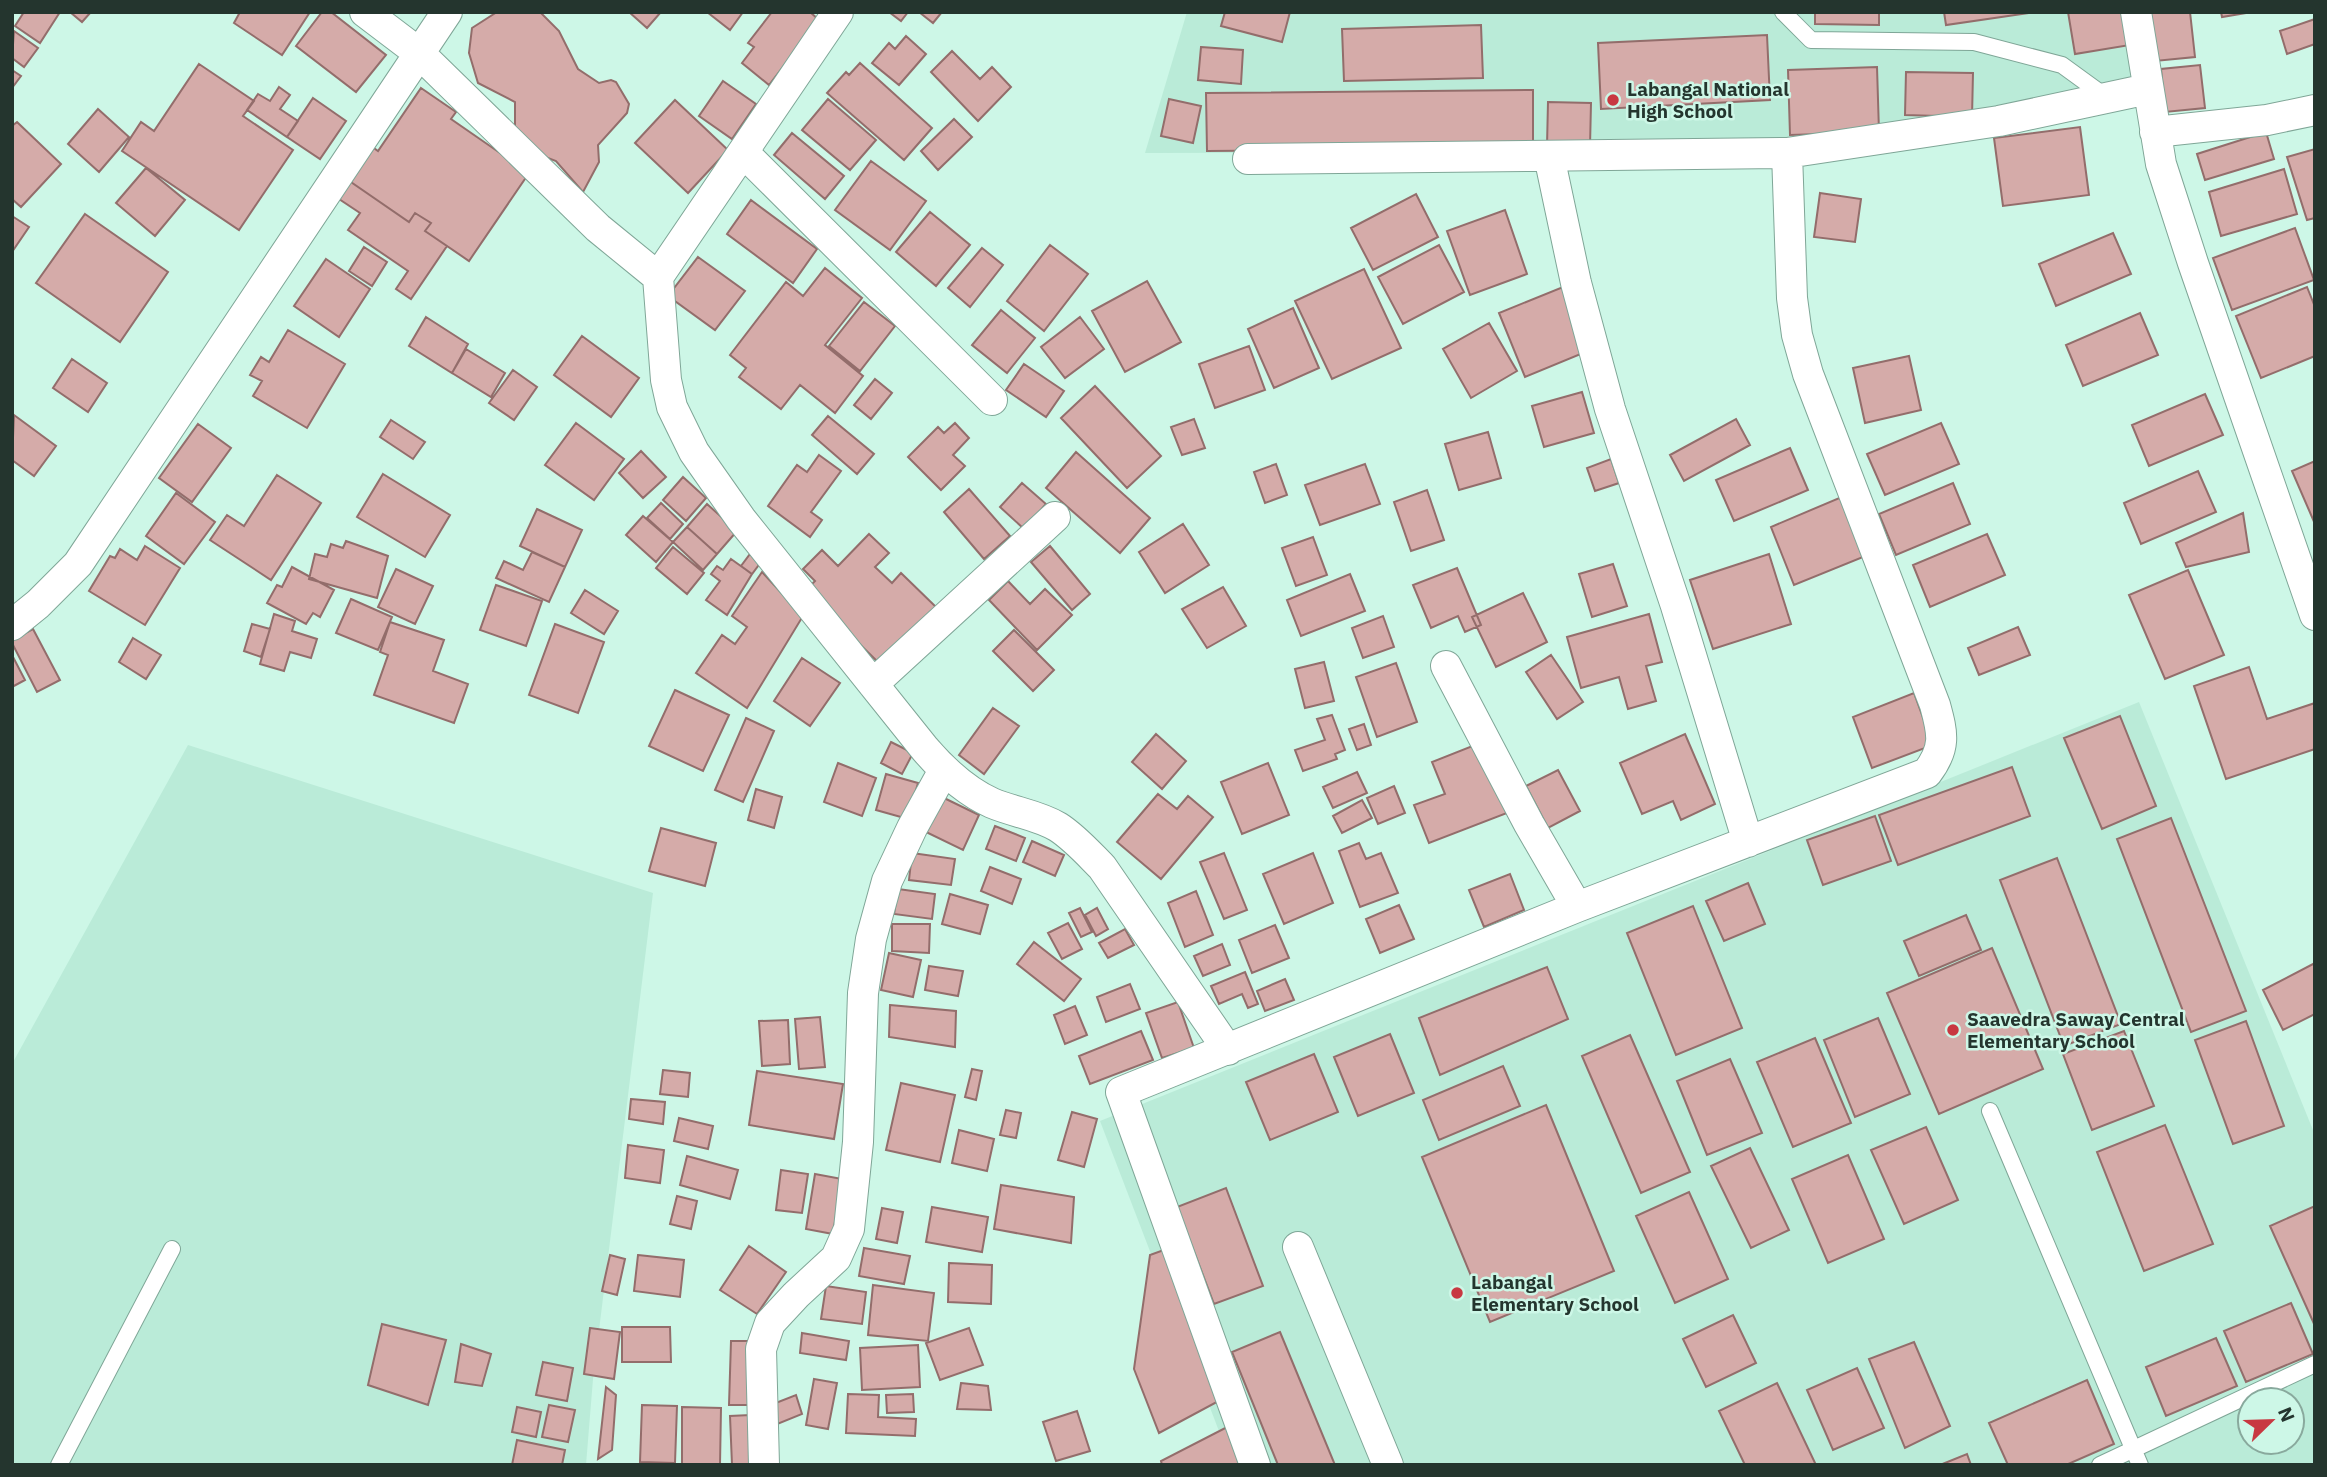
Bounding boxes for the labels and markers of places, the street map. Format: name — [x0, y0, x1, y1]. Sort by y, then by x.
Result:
place label: Labangal National High School — [1627, 77, 1789, 123]
marker: Labangal National High School — [1605, 92, 1621, 108]
place label: Saavedra Saway Central Elementary School — [1967, 1007, 2185, 1053]
marker: Saavedra Saway Central Elementary School — [1945, 1022, 1961, 1038]
place label: Labangal Elementary School — [1471, 1270, 1639, 1316]
marker: Labangal Elementary School — [1449, 1285, 1465, 1301]

